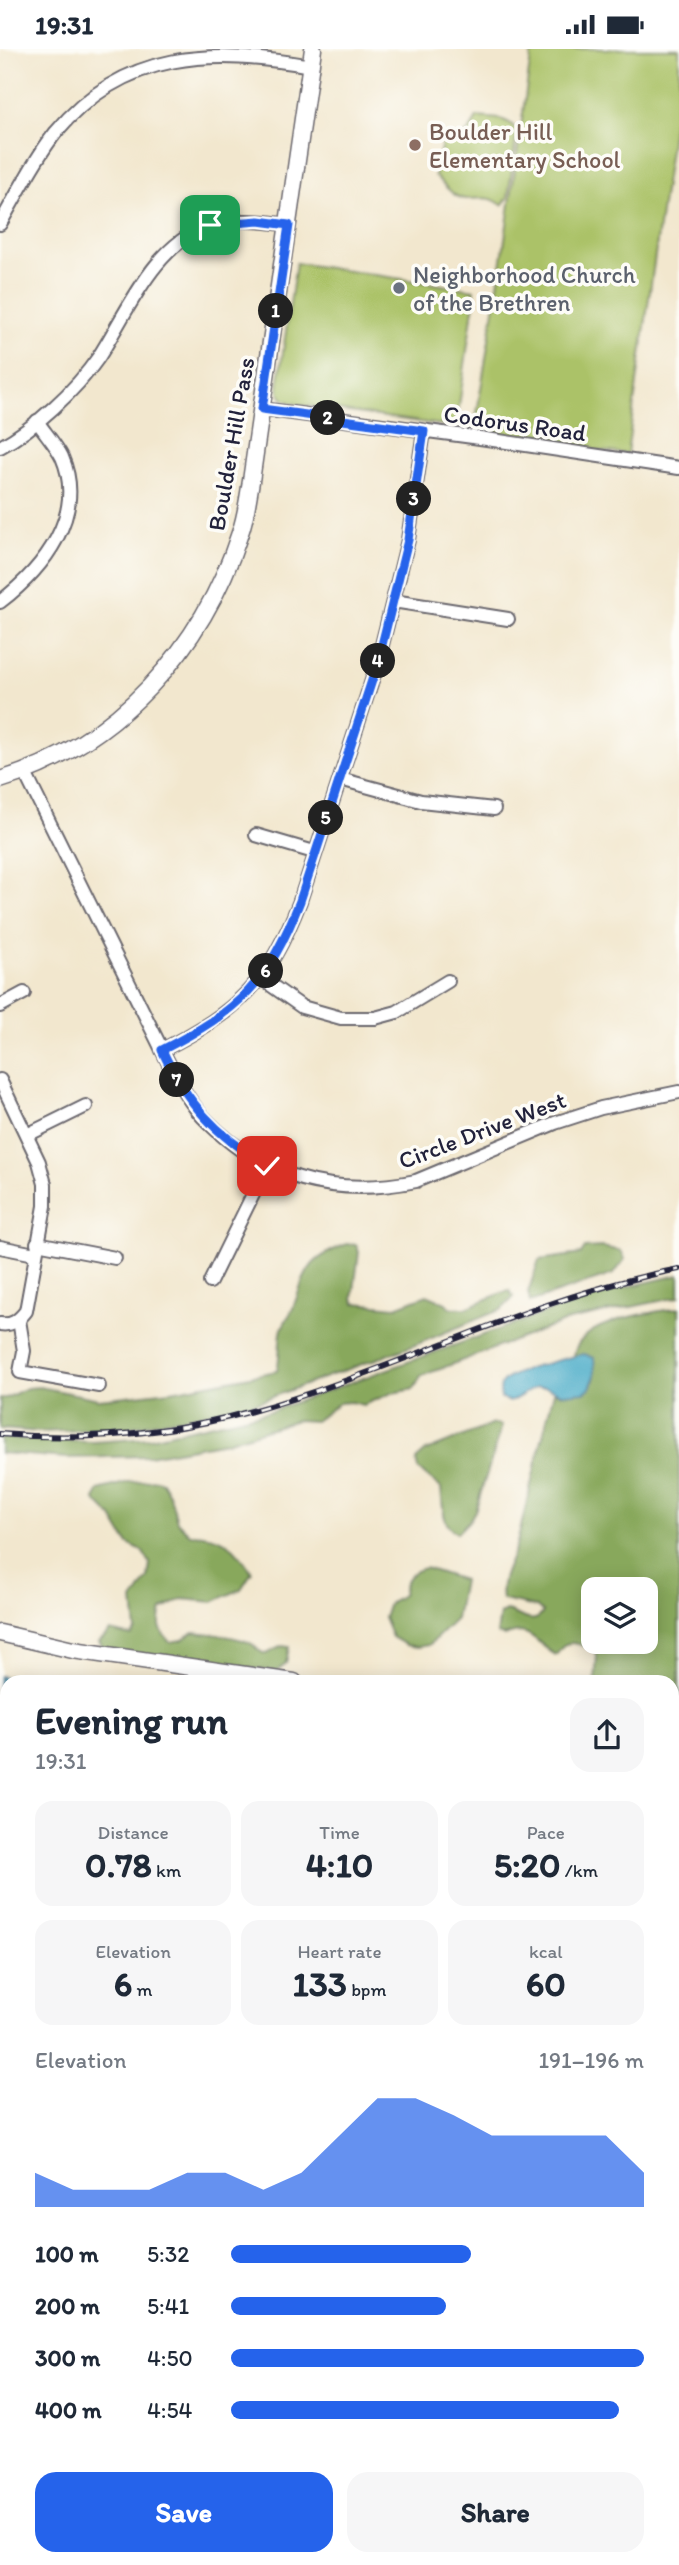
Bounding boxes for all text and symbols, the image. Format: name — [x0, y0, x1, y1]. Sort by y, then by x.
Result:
text: 19:31 — [35, 9, 93, 41]
place label: Boulder Hill Elementary School — [429, 117, 621, 174]
marker: Boulder Hill Elementary School — [407, 137, 423, 153]
pin — [180, 195, 240, 255]
icon: arrive — [191, 206, 229, 244]
place label: Neighborhood Church of the Brethren — [413, 260, 636, 317]
marker: Neighborhood Church of the Brethren — [391, 280, 407, 296]
pin: 1 — [258, 293, 294, 329]
text: 1 — [271, 299, 280, 322]
street label: Boulder Hill Pass — [201, 355, 261, 533]
street label: Codorus Road — [442, 399, 588, 447]
pin: 2 — [310, 401, 346, 435]
text: 2 — [323, 406, 333, 429]
pin: 3 — [396, 482, 432, 517]
text: 3 — [408, 487, 419, 510]
pin: 4 — [360, 643, 396, 679]
text: 4 — [372, 649, 383, 672]
pin: 5 — [308, 801, 344, 835]
text: 5 — [321, 806, 330, 829]
pin: 6 — [248, 953, 284, 989]
text: 6 — [260, 959, 271, 982]
pin: 7 — [160, 1063, 194, 1097]
text: 7 — [172, 1068, 181, 1091]
street label: Circle Drive West — [394, 1085, 570, 1175]
pin — [237, 1136, 297, 1196]
icon: check — [248, 1147, 286, 1185]
map controls — [581, 1577, 658, 1654]
button: layers — [581, 1577, 658, 1654]
text: Evening run — [35, 1698, 228, 1744]
button: share — [570, 1698, 644, 1772]
text: 19:31 — [35, 1747, 87, 1775]
text: Distance — [98, 1821, 169, 1844]
text: Time — [319, 1821, 360, 1844]
text: Pace — [527, 1821, 565, 1844]
text: 0.78 — [85, 1844, 152, 1886]
text: 4:10 — [306, 1844, 373, 1886]
text: 5:20 — [494, 1844, 561, 1886]
text: km — [152, 1859, 181, 1882]
text: /km — [561, 1859, 598, 1882]
text: Elevation — [95, 1940, 171, 1963]
text: Heart rate — [297, 1940, 382, 1963]
text: kcal — [529, 1940, 563, 1963]
text: 6 — [114, 1963, 132, 2005]
text: 133 — [293, 1963, 347, 2005]
text: 60 — [526, 1963, 566, 2005]
text: m — [132, 1978, 153, 2001]
text: bpm — [347, 1978, 386, 2001]
text: Elevation — [35, 2046, 126, 2074]
text: 191–196 m — [538, 2046, 644, 2074]
text: 100 m — [35, 2240, 99, 2268]
text: 5:32 — [147, 2240, 189, 2268]
text: 200 m — [35, 2292, 100, 2320]
text: 5:41 — [147, 2292, 189, 2320]
text: 300 m — [35, 2344, 100, 2372]
text: 4:50 — [147, 2344, 193, 2372]
text: 400 m — [35, 2396, 102, 2424]
text: 4:54 — [147, 2396, 192, 2424]
button: Save — [35, 2472, 333, 2552]
button: Share — [347, 2472, 644, 2552]

